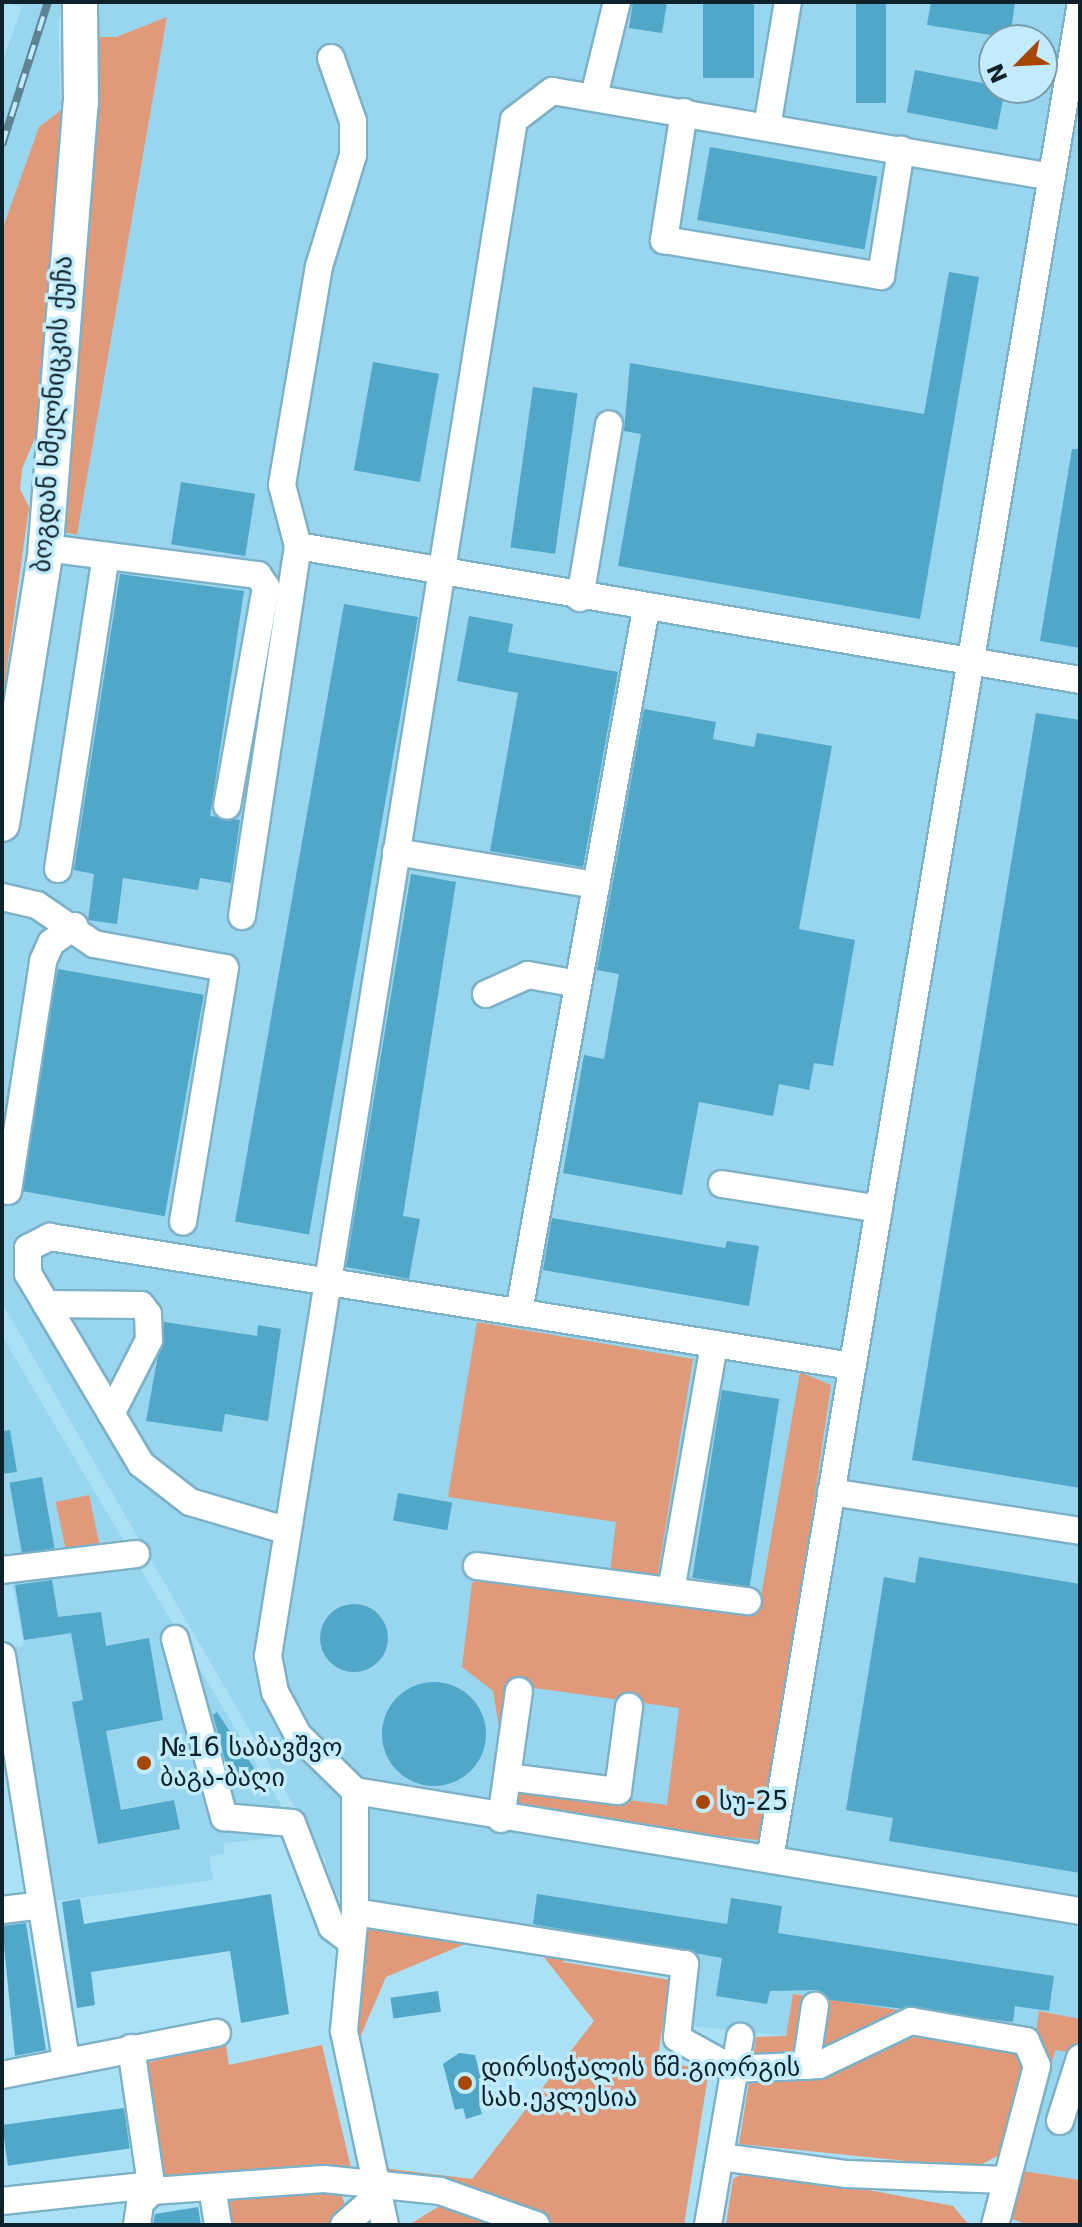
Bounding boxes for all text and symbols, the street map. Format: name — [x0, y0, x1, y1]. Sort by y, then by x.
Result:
north arrow — [978, 24, 1058, 104]
text: N — [982, 60, 1013, 87]
street label: ბოგდან ხმელნიცკის ქუჩა — [26, 255, 80, 573]
place label: №16 საბავშვო ბაგა-ბაღი — [160, 1732, 342, 1794]
marker: №16 საბავშვო ბაგა-ბაღი — [135, 1754, 153, 1772]
place label: სუ-25 — [719, 1786, 789, 1818]
marker: სუ-25 — [694, 1793, 712, 1811]
place label: დირსიჭალის წმ.გიორგის სახ.ეკლესია — [481, 2052, 800, 2114]
marker: დირსიჭალის წმ.გიორგის სახ.ეკლესია — [456, 2074, 474, 2092]

